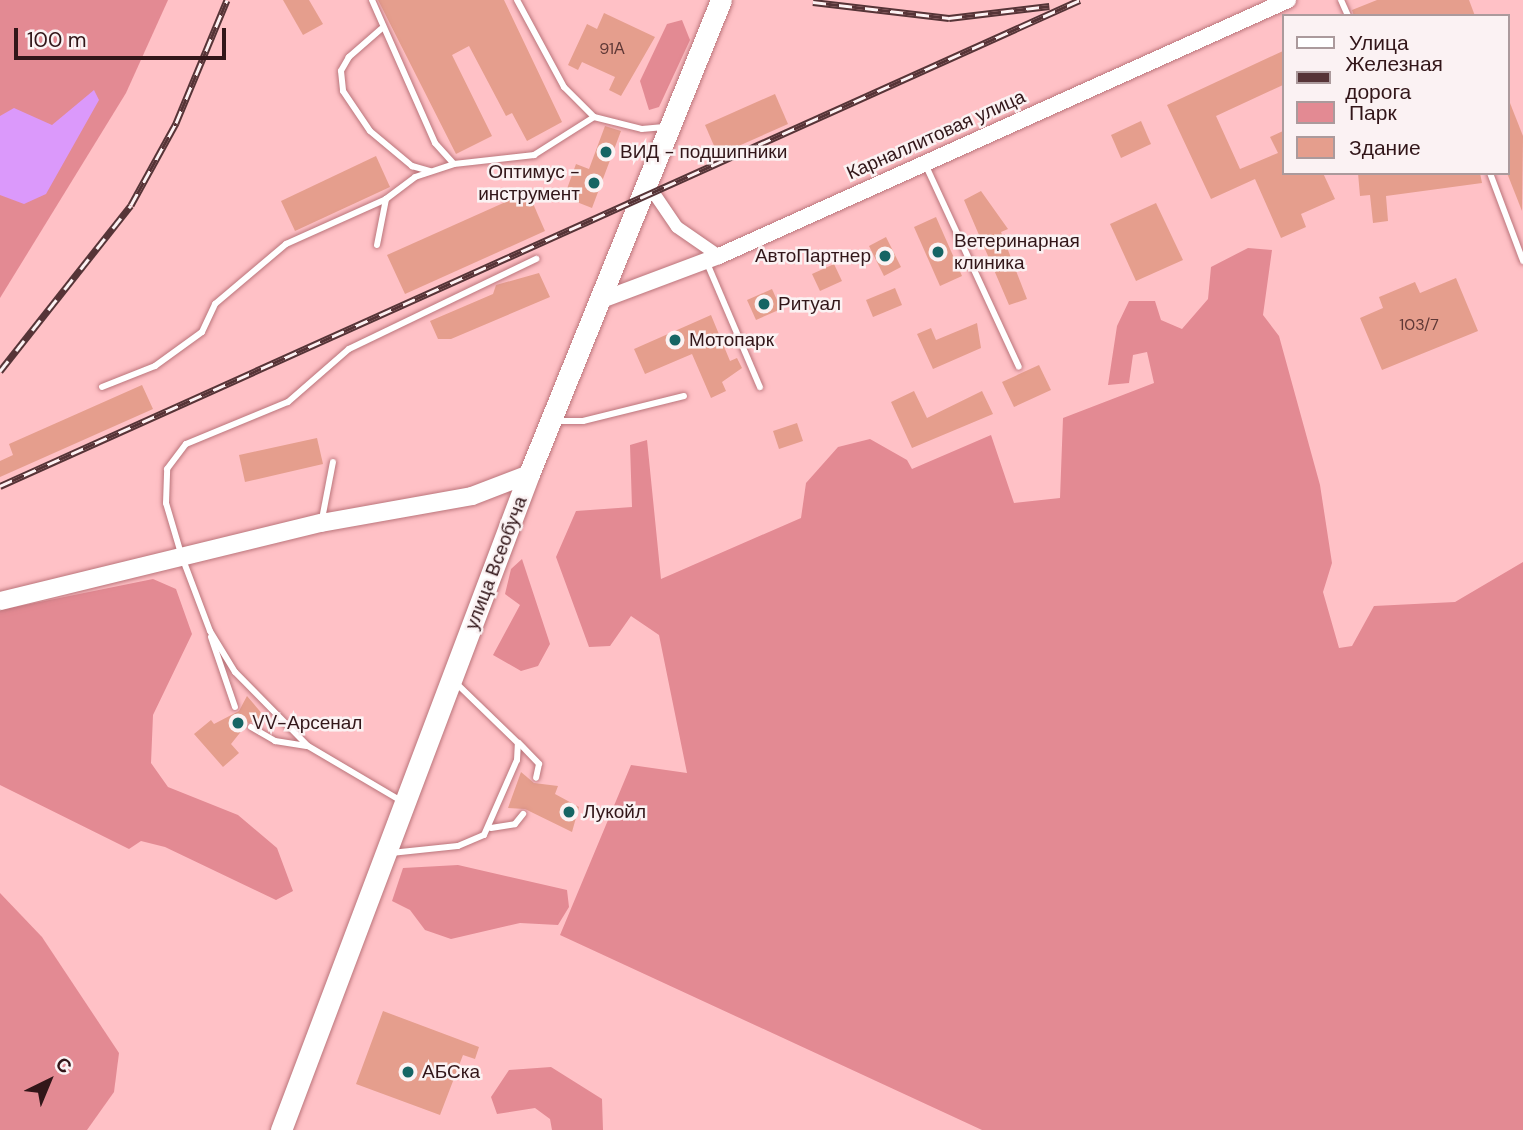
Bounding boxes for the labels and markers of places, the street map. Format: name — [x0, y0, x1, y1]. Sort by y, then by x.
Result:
place label: ВИД - подшипники — [620, 141, 787, 163]
marker: ВИД - подшипники — [598, 144, 614, 160]
place label: Оптимус - инструмент — [478, 161, 580, 205]
marker: Оптимус - инструмент — [586, 175, 602, 191]
place label: Ветеринарная клиника — [954, 230, 1080, 274]
marker: Ветеринарная клиника — [928, 242, 948, 262]
place label: АвтоПартнер — [755, 245, 871, 267]
marker: АвтоПартнер — [877, 248, 893, 264]
place label: Ритуал — [778, 293, 841, 315]
marker: Ритуал — [756, 296, 772, 312]
place label: Мотопарк — [689, 329, 774, 351]
marker: Мотопарк — [667, 332, 683, 348]
place label: VV-Арсенал — [252, 712, 362, 734]
marker: VV-Арсенал — [230, 715, 246, 731]
place label: Лукойл — [583, 801, 646, 823]
marker: Лукойл — [561, 804, 577, 820]
place label: АБСка — [422, 1061, 480, 1083]
marker: АБСка — [400, 1064, 416, 1080]

